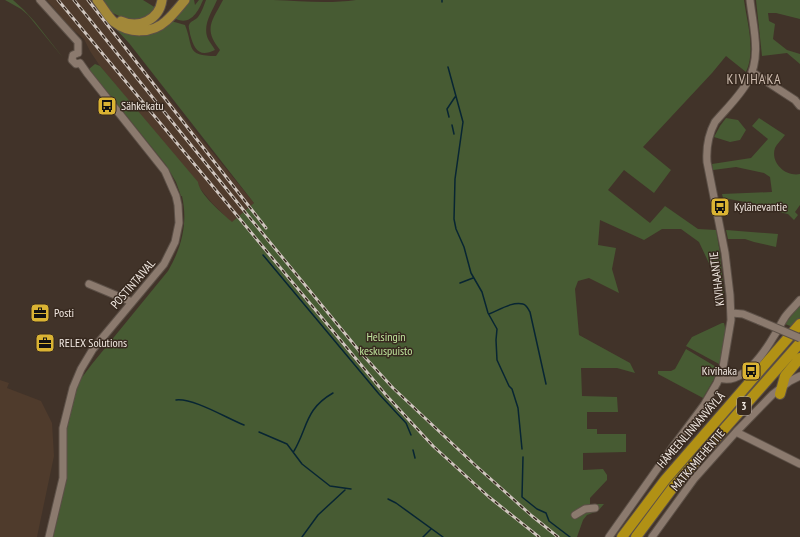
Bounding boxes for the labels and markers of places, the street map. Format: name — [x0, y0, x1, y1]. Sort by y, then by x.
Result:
bus stop icon: Sähkekatu — [96, 95, 118, 117]
place label: Sähkekatu — [121, 98, 164, 113]
bus stop icon: Kylänevantie — [709, 196, 731, 218]
place label: Kylänevantie — [734, 199, 787, 214]
office icon: Posti — [29, 302, 51, 324]
place label: Posti — [54, 305, 74, 320]
office icon: RELEX Solutions — [34, 332, 56, 354]
place label: RELEX Solutions — [59, 335, 127, 350]
bus stop icon: Kivihaka — [740, 360, 762, 382]
place label: Kivihaka — [702, 363, 737, 378]

